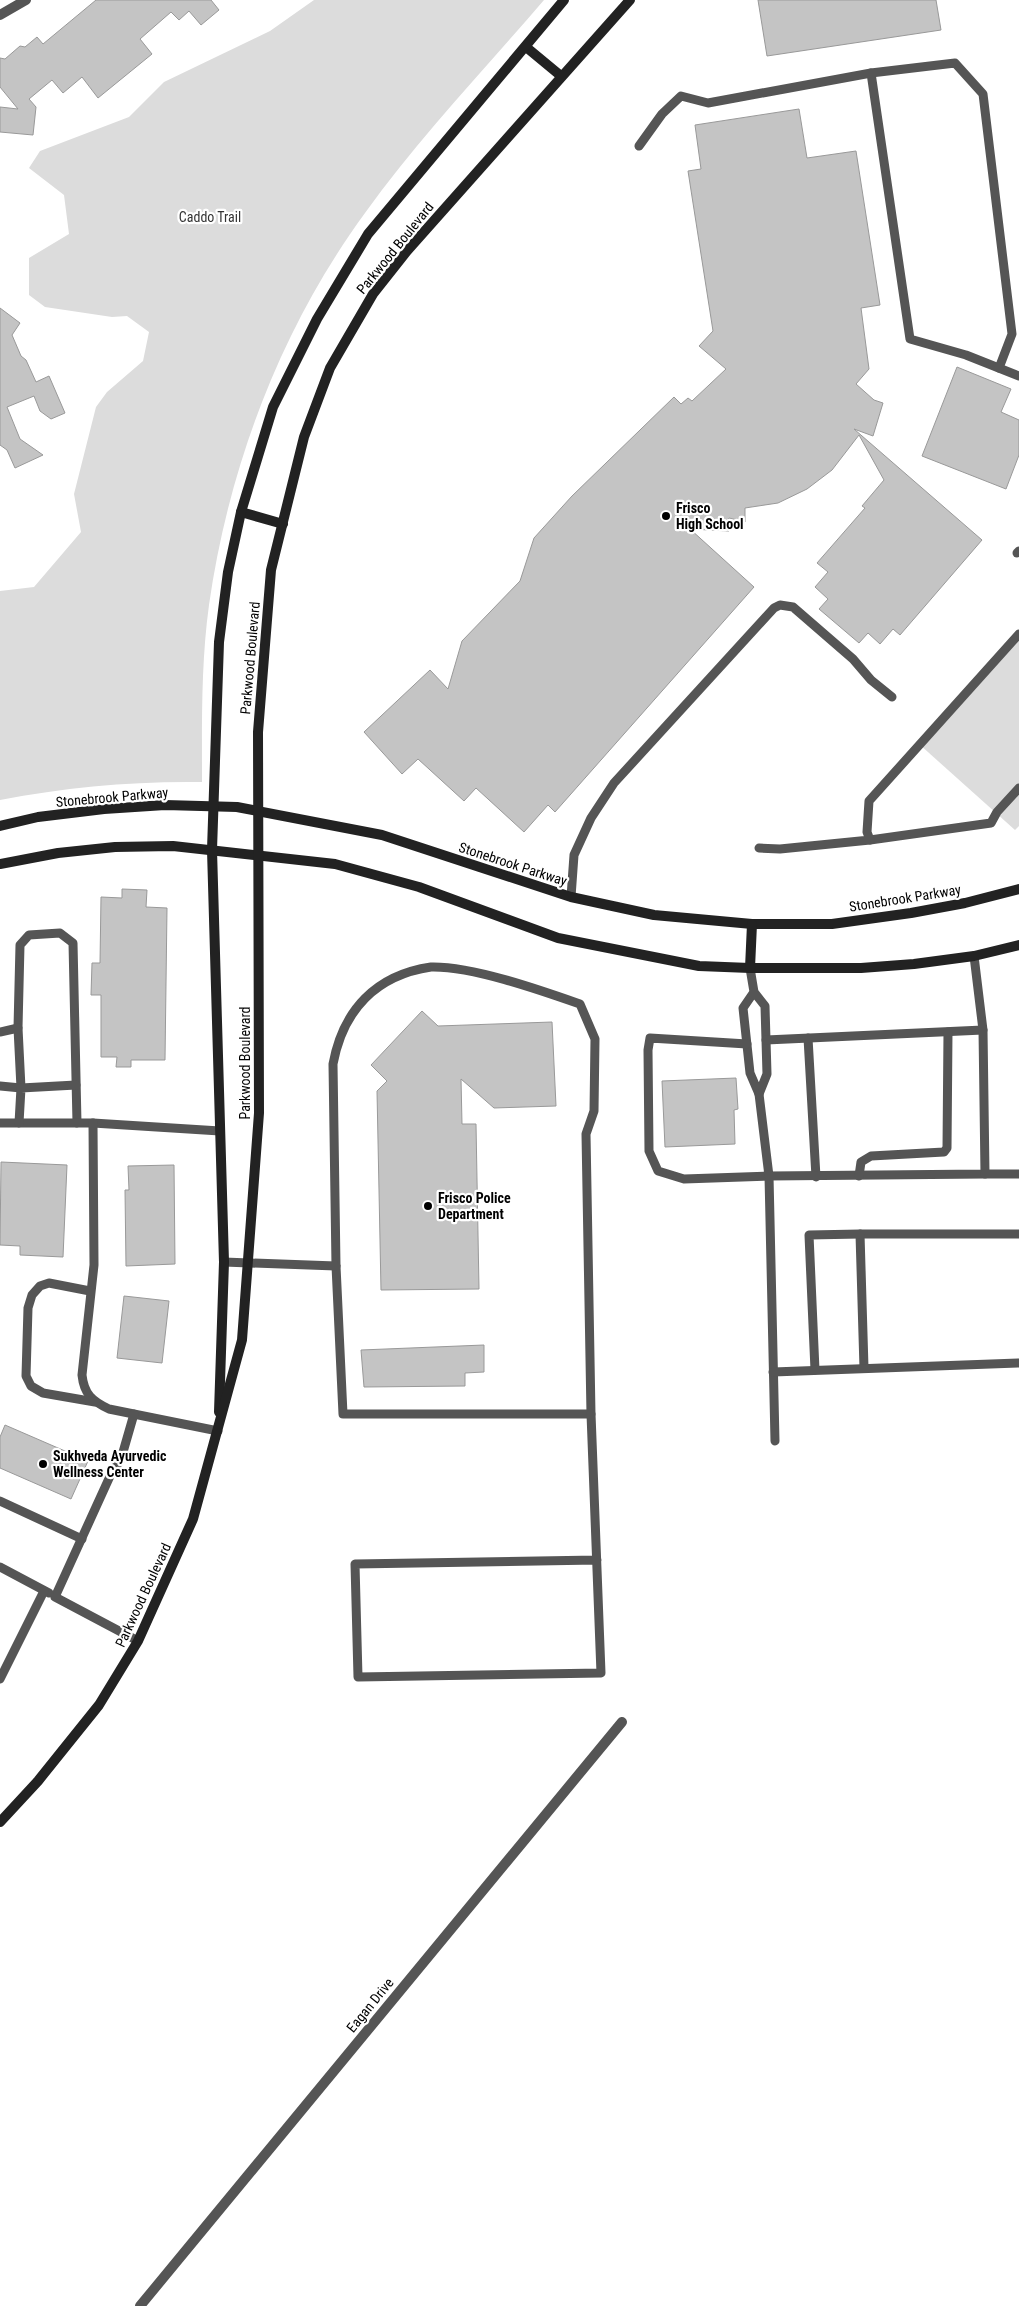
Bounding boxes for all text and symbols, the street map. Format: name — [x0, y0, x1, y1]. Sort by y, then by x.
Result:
street label: Parkwood Boulevard — [353, 199, 437, 297]
park label: Caddo Trail — [179, 209, 241, 225]
place label: Frisco High School — [676, 500, 744, 532]
marker: Frisco High School — [660, 510, 672, 522]
street label: Parkwood Boulevard — [237, 601, 263, 715]
street label: Stonebrook Parkway — [55, 784, 169, 810]
street label: Stonebrook Parkway — [457, 839, 569, 889]
street label: Stonebrook Parkway — [848, 881, 962, 915]
street label: Parkwood Boulevard — [237, 1006, 253, 1120]
place label: Frisco Police Department — [438, 1190, 511, 1222]
marker: Frisco Police Department — [422, 1200, 434, 1212]
place label: Sukhveda Ayurvedic Wellness Center — [53, 1448, 167, 1480]
marker: Sukhveda Ayurvedic Wellness Center — [37, 1458, 49, 1470]
street label: Parkwood Boulevard — [112, 1540, 174, 1650]
street label: Eagan Drive — [343, 1974, 397, 2035]

